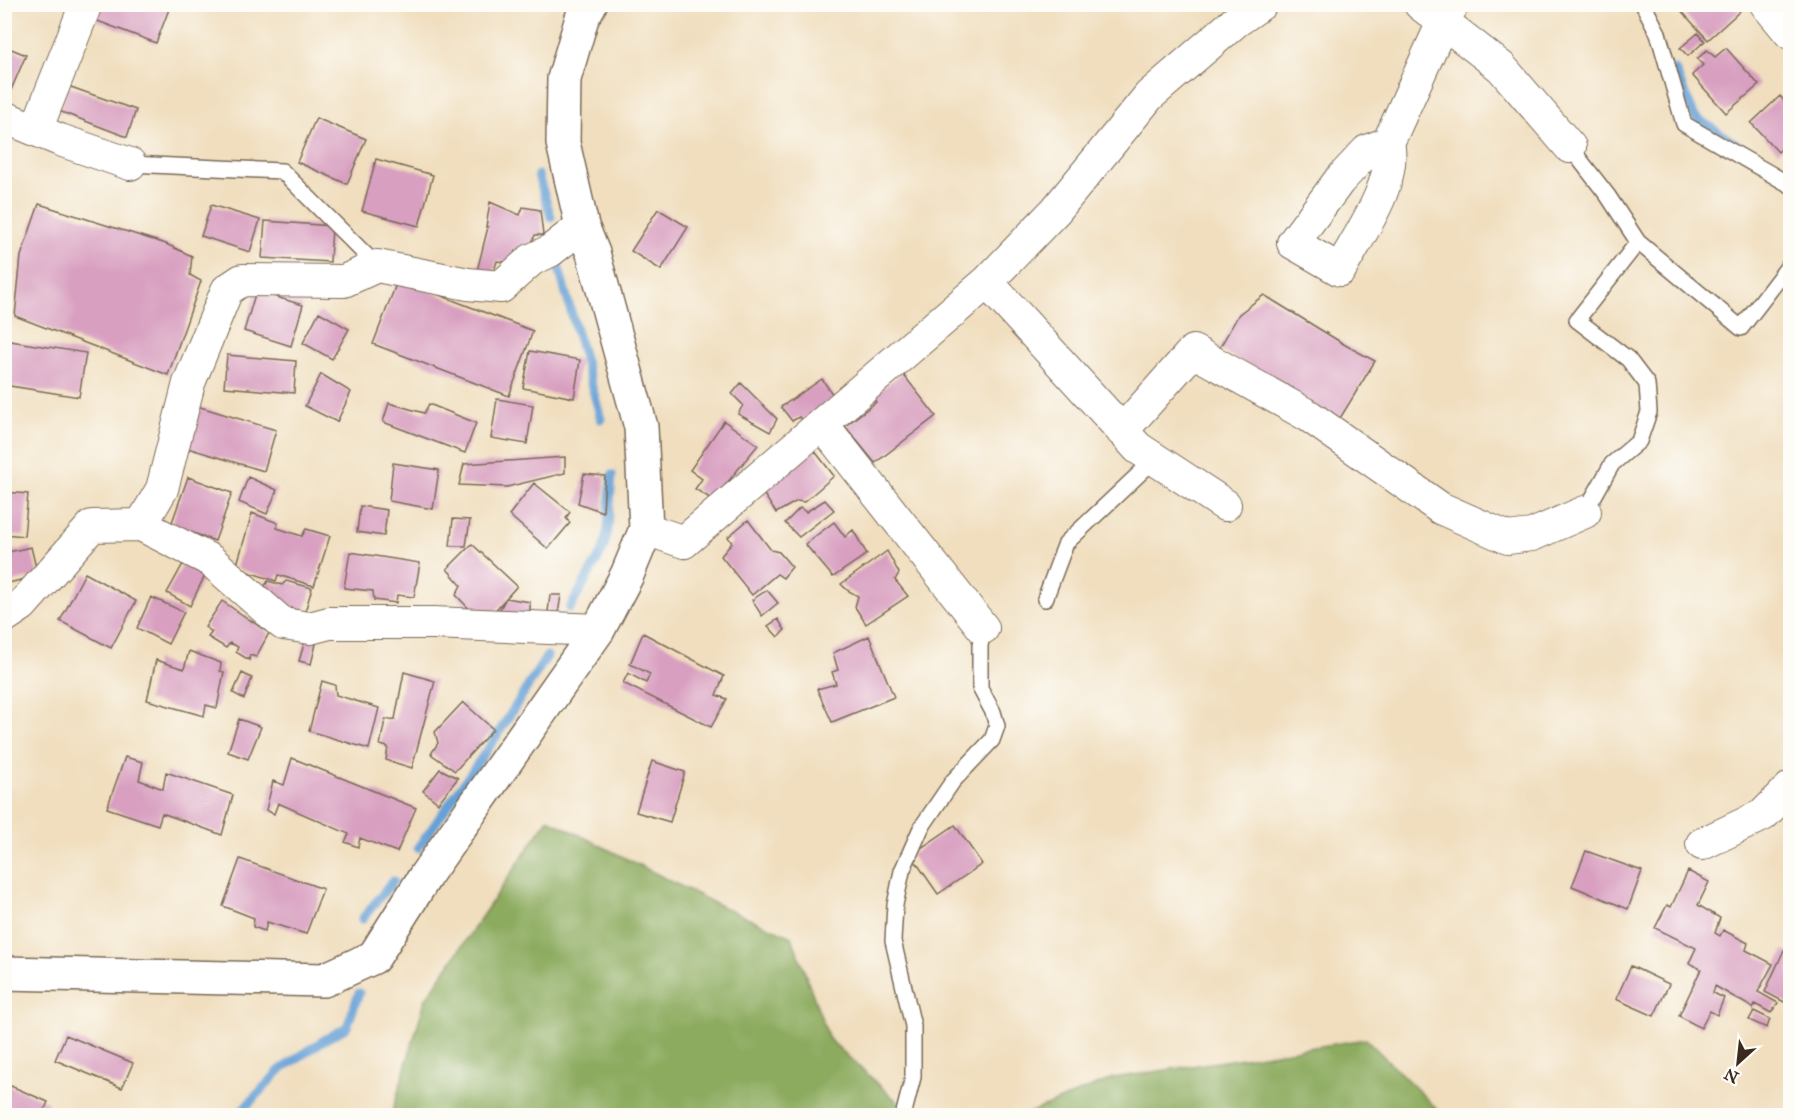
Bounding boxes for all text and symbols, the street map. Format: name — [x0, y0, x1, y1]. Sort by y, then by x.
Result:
north arrow — [1708, 1033, 1768, 1093]
text: N — [1721, 1064, 1742, 1087]

